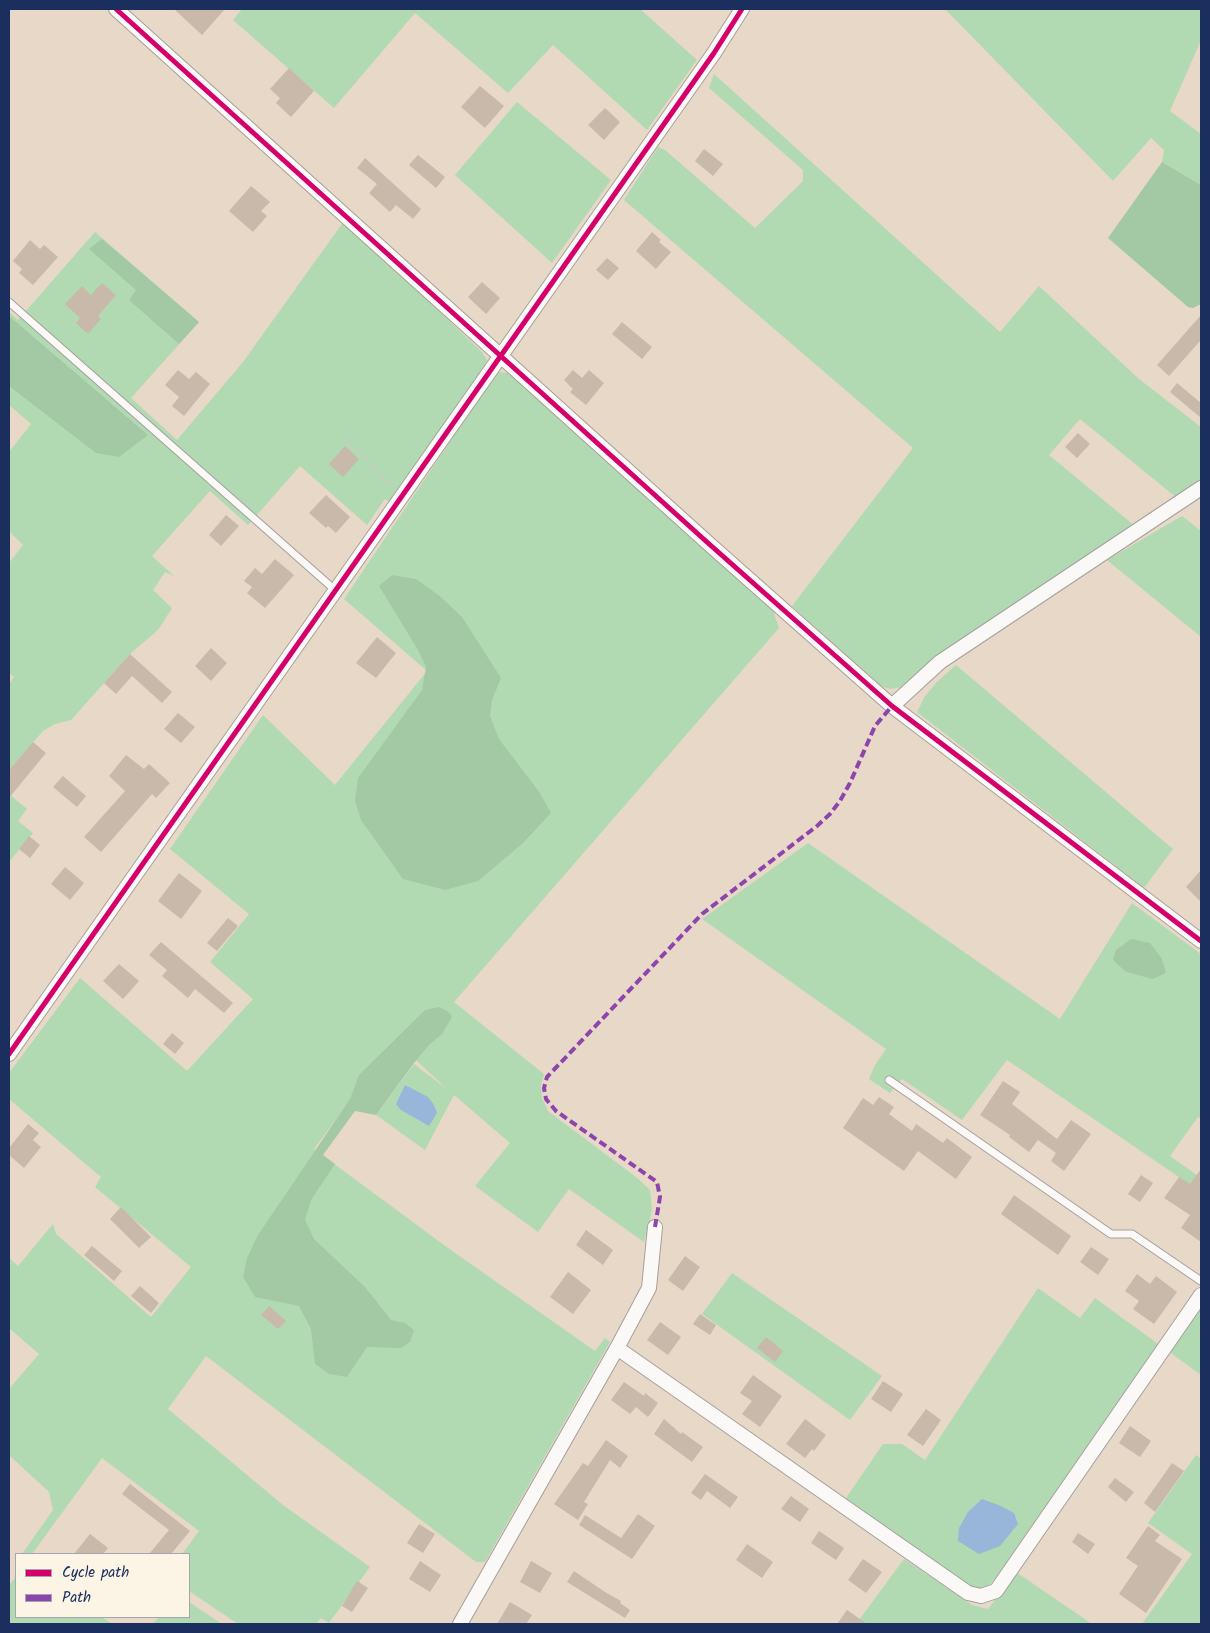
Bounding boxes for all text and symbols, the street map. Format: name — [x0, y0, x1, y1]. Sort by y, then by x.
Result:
legend — [15, 1553, 190, 1618]
text: Cycle path — [62, 1561, 129, 1585]
text: Path — [62, 1586, 91, 1610]

